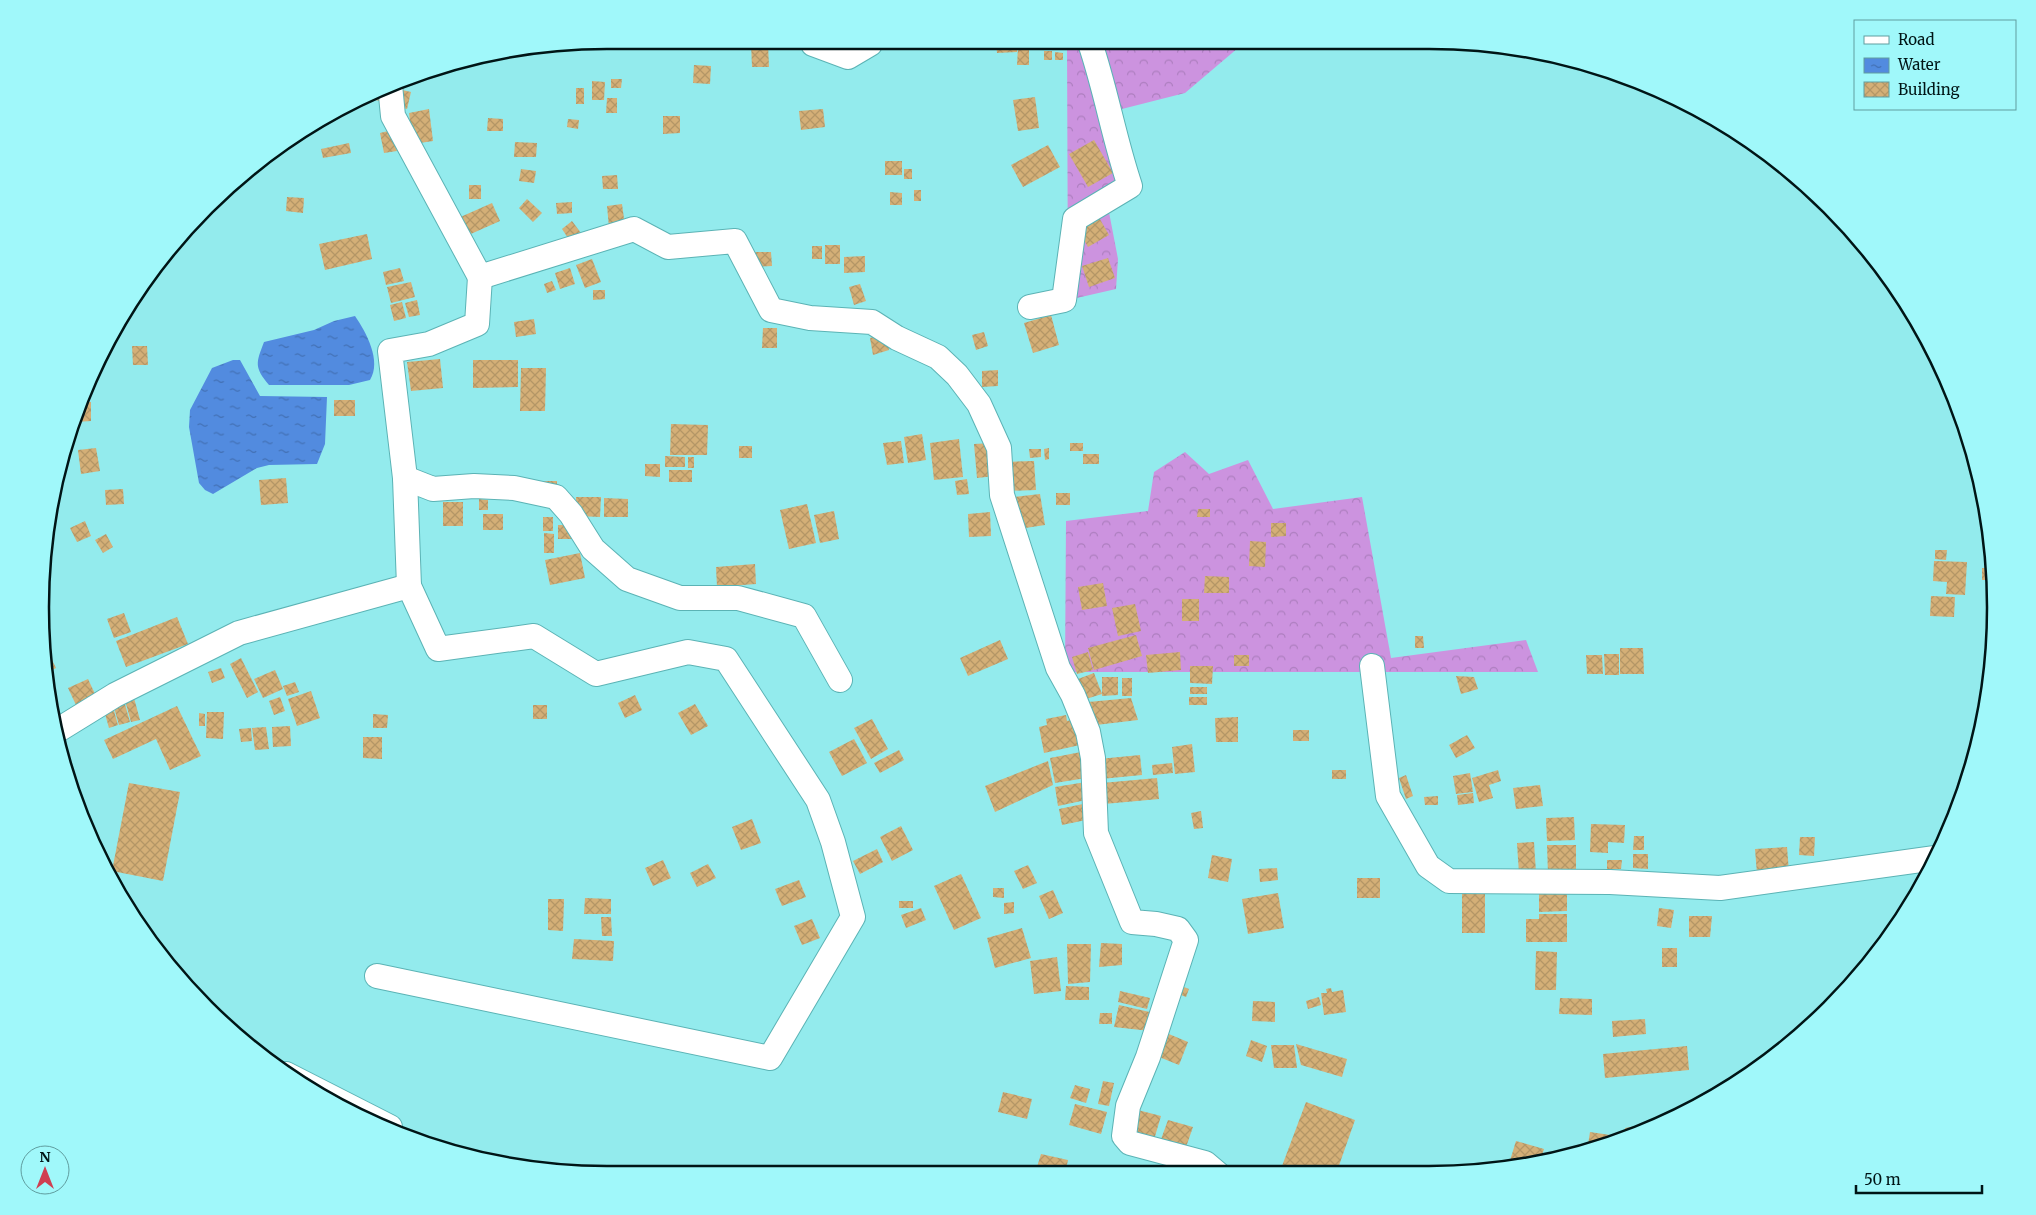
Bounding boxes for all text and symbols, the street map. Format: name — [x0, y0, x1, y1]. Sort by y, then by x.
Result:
legend — [1854, 20, 2016, 110]
text: Road — [1898, 30, 1934, 49]
text: Water — [1897, 55, 1941, 74]
text: Building — [1898, 80, 1960, 99]
north arrow — [20, 1145, 70, 1195]
text: N — [39, 1148, 51, 1166]
scale bar — [1856, 1162, 1982, 1194]
text: 50 m — [1864, 1170, 1901, 1189]

